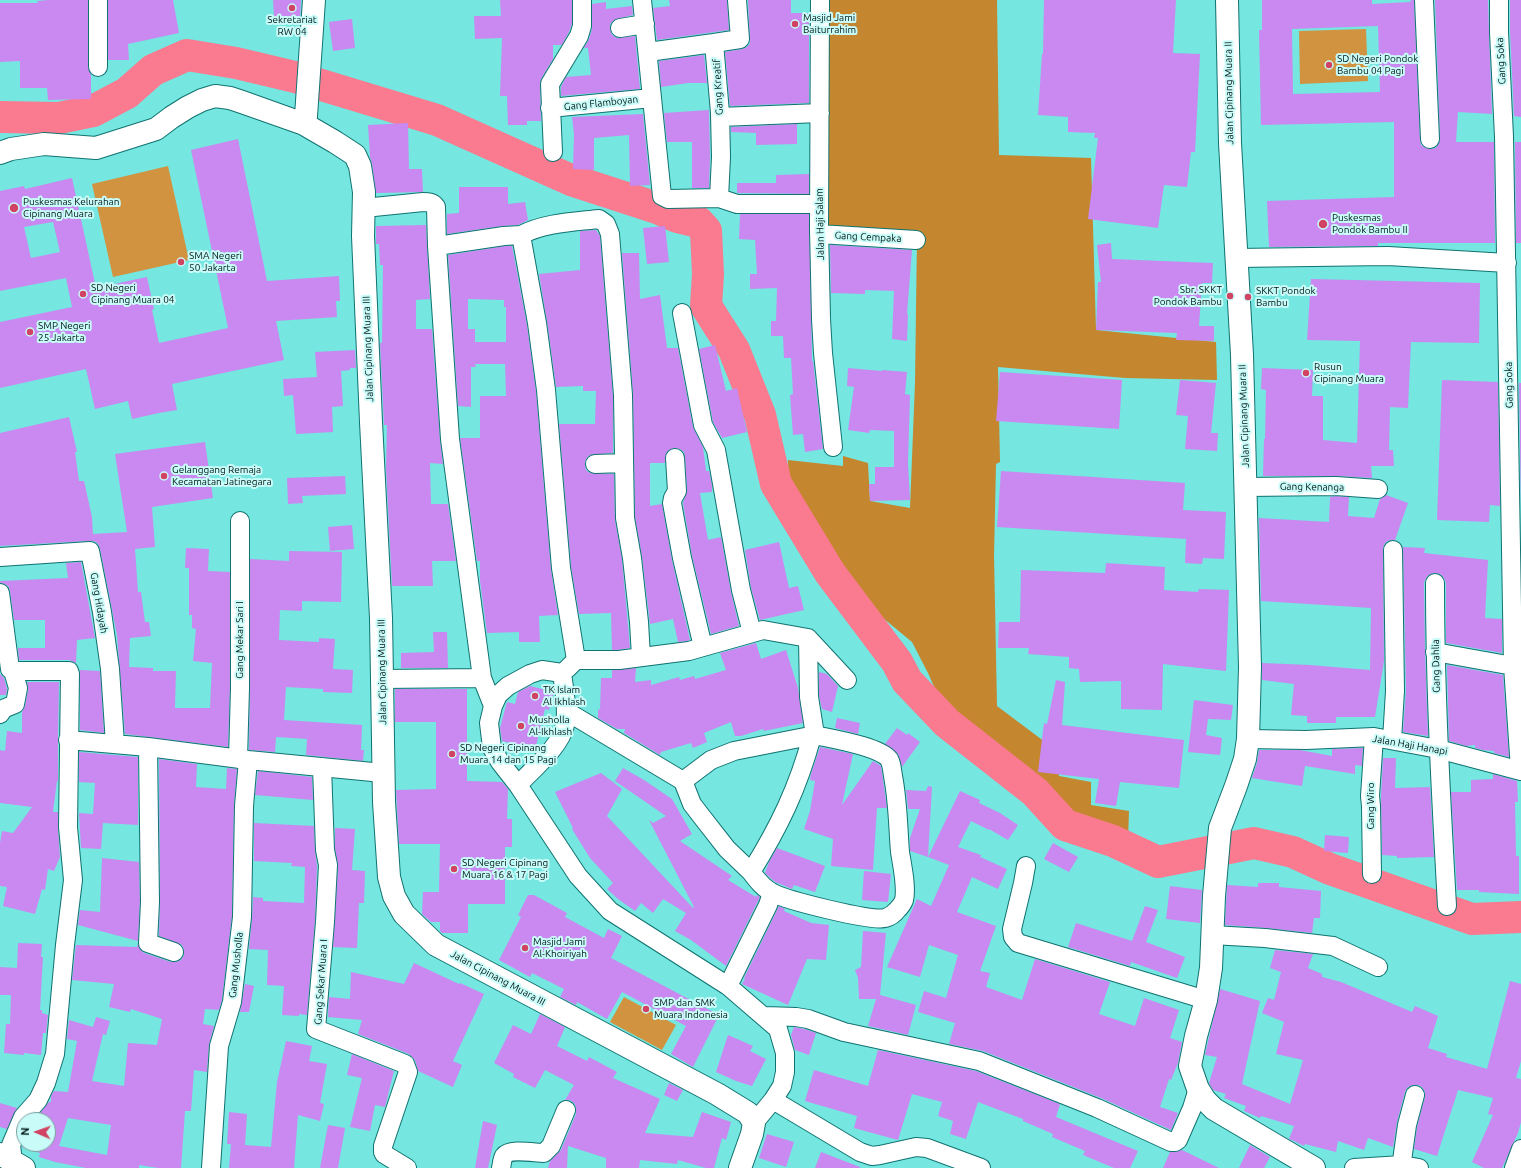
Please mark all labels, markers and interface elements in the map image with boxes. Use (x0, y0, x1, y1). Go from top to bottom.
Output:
marker: Sekretariat RW 04 (287, 3, 297, 13)
place label: Masjid Jami Baiturrahim (803, 12, 856, 36)
place label: Sekretariat RW 04 (267, 14, 317, 38)
marker: Masjid Jami Baiturrahim (790, 19, 800, 29)
street label: Gang Soka (1494, 37, 1508, 85)
street label: Jalan Cipinang Muara II (1222, 41, 1236, 145)
place label: SD Negeri Pondok Bambu 04 Pagi (1337, 53, 1418, 76)
street label: Gang Kreatif (711, 59, 725, 115)
marker: SD Negeri Pondok Bambu 04 Pagi (1324, 60, 1334, 70)
street label: Gang Flamboyan (563, 93, 639, 113)
street label: Jalan Haji Salam (813, 188, 827, 260)
place label: Puskesmas Kelurahan Cipinang Muara (23, 196, 119, 220)
marker: Puskesmas Kelurahan Cipinang Muara (8, 202, 20, 214)
place label: Puskesmas Pondok Bambu II (1332, 212, 1408, 236)
marker: Puskesmas Pondok Bambu II (1317, 218, 1329, 230)
street label: Gang Cempaka (834, 229, 902, 245)
place label: SMA Negeri 50 Jakarta (189, 250, 242, 274)
marker: SMA Negeri 50 Jakarta (176, 257, 186, 267)
place label: SD Negeri Cipinang Muara 04 (91, 282, 174, 306)
place label: Sbr. SKKT Pondok Bambu (1154, 284, 1222, 308)
place label: SKKT Pondok Bambu (1256, 285, 1316, 308)
marker: SD Negeri Cipinang Muara 04 (78, 289, 88, 299)
marker: Sbr. SKKT Pondok Bambu (1225, 291, 1235, 301)
marker: SKKT Pondok Bambu (1243, 292, 1253, 302)
street label: Jalan Cipinang Muara III (360, 296, 376, 402)
place label: SMP Negeri 25 Jakarta (38, 320, 90, 344)
marker: SMP Negeri 25 Jakarta (25, 327, 35, 337)
place label: Rusun Cipinang Muara (1314, 361, 1384, 384)
street label: Gang Soka (1503, 362, 1515, 408)
street label: Jalan Cipinang Muara II (1236, 364, 1252, 468)
marker: Rusun Cipinang Muara (1301, 368, 1311, 378)
place label: Gelanggang Remaja Kecamatan Jatinegara (172, 464, 272, 488)
marker: Gelanggang Remaja Kecamatan Jatinegara (159, 471, 169, 481)
street label: Gang Kenanga (1280, 480, 1344, 494)
street label: Gang Hidayah (88, 572, 110, 634)
street label: Gang Mekar Sari I (234, 601, 246, 679)
street label: Jalan Cipinang Muara III (375, 619, 389, 725)
street label: Gang Dahlia (1430, 639, 1442, 693)
place label: TK Islam Al Ikhlash (543, 684, 586, 708)
marker: TK Islam Al Ikhlash (530, 691, 540, 701)
place label: Musholla Al-Ikhlash (529, 714, 572, 738)
marker: Musholla Al-Ikhlash (516, 721, 526, 731)
street label: Jalan Haji Hanapi (1371, 732, 1449, 758)
place label: SD Negeri Cipinang Muara 14 dan 15 Pagi (460, 742, 556, 766)
marker: SD Negeri Cipinang Muara 14 dan 15 Pagi (447, 749, 457, 759)
street label: Gang Wiro (1365, 782, 1377, 830)
place label: SD Negeri Cipinang Muara 16 & 17 Pagi (462, 857, 548, 880)
marker: SD Negeri Cipinang Muara 16 & 17 Pagi (449, 864, 459, 874)
street label: Gang Musholla (227, 931, 245, 999)
place label: Masjid Jami Al-Khoiriyah (533, 936, 587, 960)
street label: Gang Sekar Muara I (312, 939, 330, 1025)
marker: Masjid Jami Al-Khoiriyah (520, 943, 530, 953)
street label: Jalan Cipinang Muara III (449, 948, 547, 1008)
place label: SMP dan SMK Muara Indonesia (654, 997, 728, 1020)
marker: SMP dan SMK Muara Indonesia (641, 1004, 651, 1014)
north arrow (16, 1112, 56, 1152)
text: N (19, 1127, 31, 1136)

